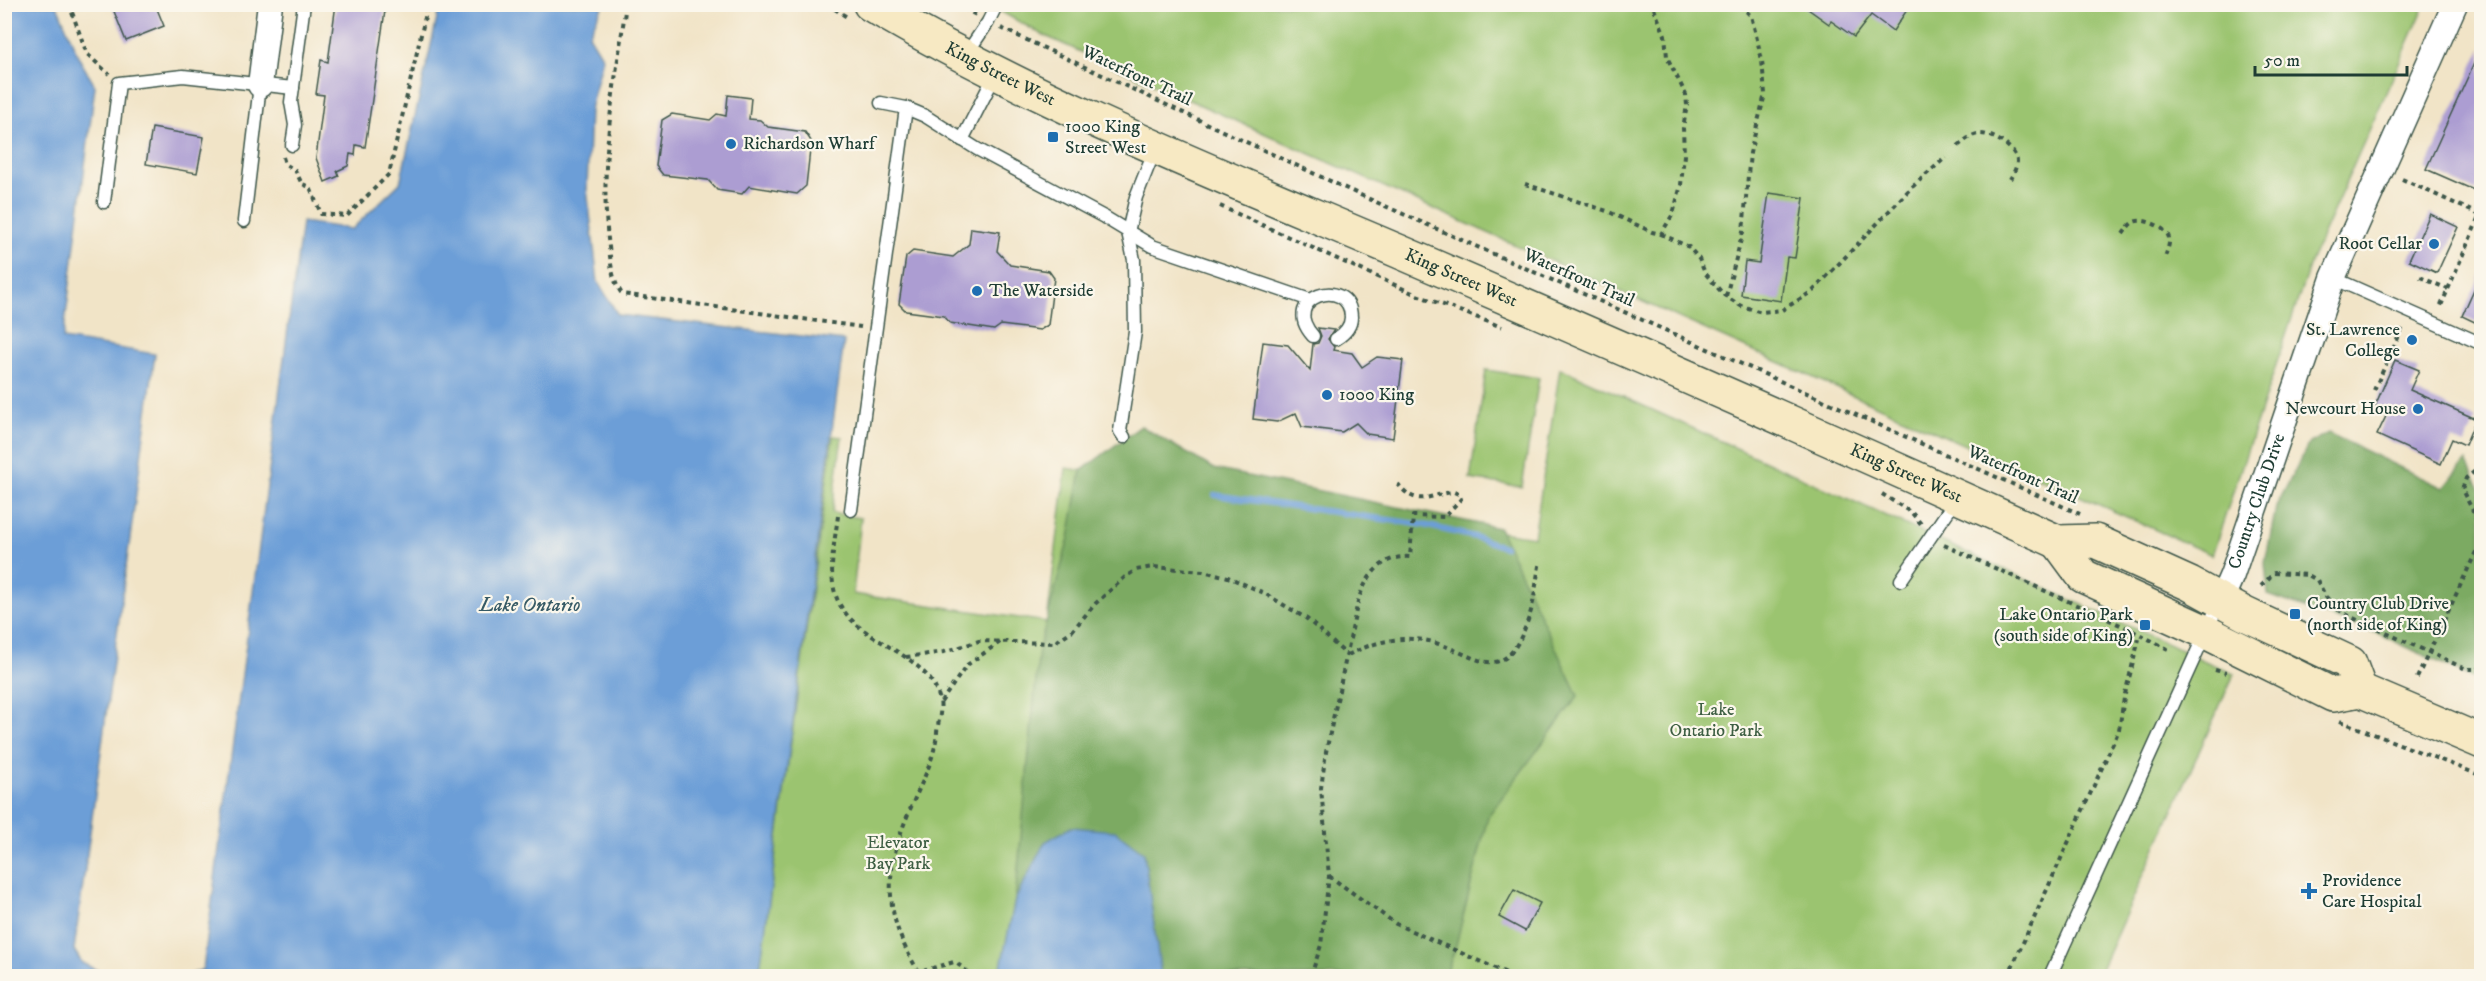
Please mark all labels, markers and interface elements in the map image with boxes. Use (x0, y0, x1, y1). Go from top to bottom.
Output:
street label: King Street West (941, 37, 1059, 111)
scale bar (2255, 39, 2406, 77)
street label: Waterfront Trail (1077, 40, 1196, 111)
text: 50 m (2264, 50, 2300, 72)
place label: 1000 King Street West (1065, 116, 1147, 159)
marker: 1000 King Street West (1046, 130, 1060, 144)
place label: Richardson Wharf (743, 133, 878, 155)
marker: Richardson Wharf (724, 137, 738, 151)
place label: Root Cellar (2338, 233, 2422, 255)
marker: Root Cellar (2427, 237, 2441, 251)
street label: Waterfront Trail (1519, 243, 1638, 313)
street label: King Street West (1401, 244, 1521, 312)
place label: The Waterside (989, 280, 1093, 302)
marker: The Waterside (970, 284, 984, 298)
place label: St. Lawrence College (2306, 319, 2400, 362)
marker: St. Lawrence College (2405, 333, 2419, 347)
place label: 1000 King (1339, 384, 1414, 406)
marker: 1000 King (1320, 388, 1334, 402)
place label: Newcourt House (2285, 398, 2406, 420)
marker: Newcourt House (2411, 402, 2425, 416)
street label: Country Club Drive (2224, 431, 2290, 572)
street label: King Street West (1846, 439, 1966, 508)
street label: Waterfront Trail (1963, 440, 2082, 510)
water label: Lake Ontario (479, 593, 580, 618)
place label: Country Club Drive (north side of King) (2307, 593, 2449, 636)
place label: Lake Ontario Park (south side of King) (1994, 604, 2133, 647)
marker: Country Club Drive (north side of King) (2288, 607, 2302, 621)
marker: Lake Ontario Park (south side of King) (2138, 618, 2152, 632)
park label: Lake Ontario Park (1669, 699, 1763, 742)
park label: Elevator Bay Park (866, 832, 931, 875)
place label: Providence Care Hospital (2322, 870, 2422, 913)
marker: Providence Care Hospital (2300, 882, 2318, 900)

